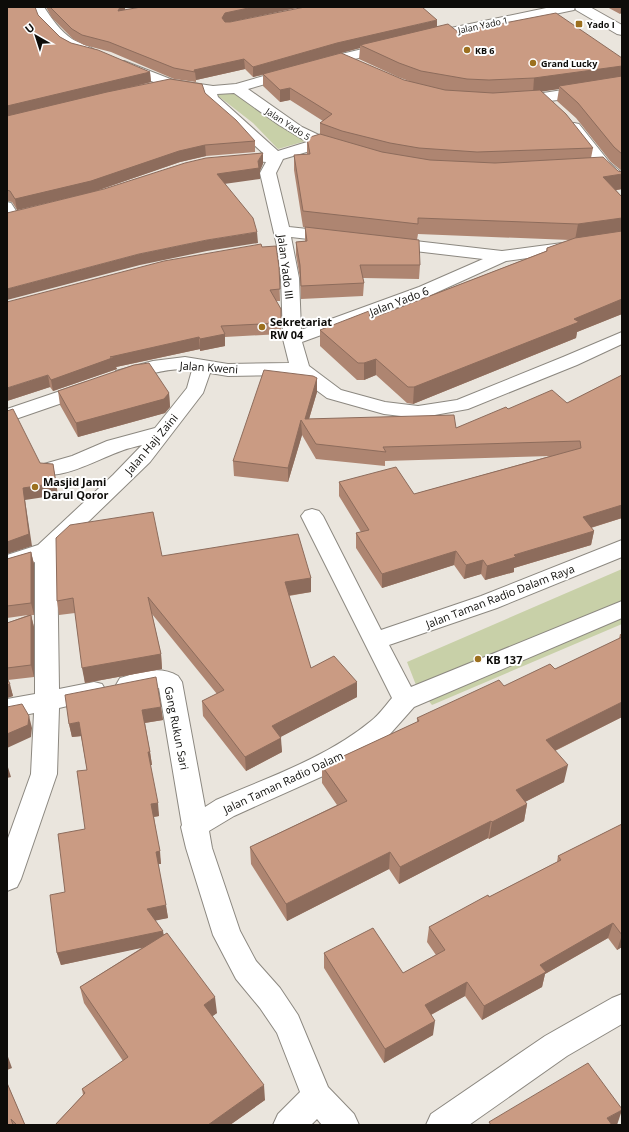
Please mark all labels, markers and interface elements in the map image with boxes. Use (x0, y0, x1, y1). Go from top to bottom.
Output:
street label: Jalan Yado 1 (456, 13, 509, 37)
north arrow (16, 16, 56, 56)
place label: Yado I (587, 18, 615, 31)
text: U (21, 19, 37, 36)
marker: Yado I (574, 19, 584, 29)
place label: KB 6 (475, 44, 495, 57)
marker: KB 6 (462, 45, 472, 55)
place label: Grand Lucky (541, 57, 598, 70)
marker: Grand Lucky (528, 58, 538, 68)
street label: Jalan Yado 5 (262, 104, 313, 143)
street label: Jalan Yado III (274, 233, 297, 300)
street label: Jalan Yado 6 (366, 283, 431, 320)
place label: Sekretariat RW 04 (270, 314, 332, 342)
marker: Sekretariat RW 04 (257, 322, 267, 332)
street label: Jalan Kweni (178, 357, 239, 377)
street label: Jalan Haji Zaini (121, 410, 181, 478)
place label: Masjid Jami Darul Qoror (43, 474, 109, 502)
marker: Masjid Jami Darul Qoror (30, 482, 40, 492)
street label: Jalan Taman Radio Dalam Raya (423, 561, 576, 632)
place label: KB 137 (486, 652, 522, 667)
marker: KB 137 (473, 654, 483, 664)
street label: Gang Rukun Sari (162, 685, 192, 771)
street label: Jalan Taman Radio Dalam (220, 748, 345, 817)

